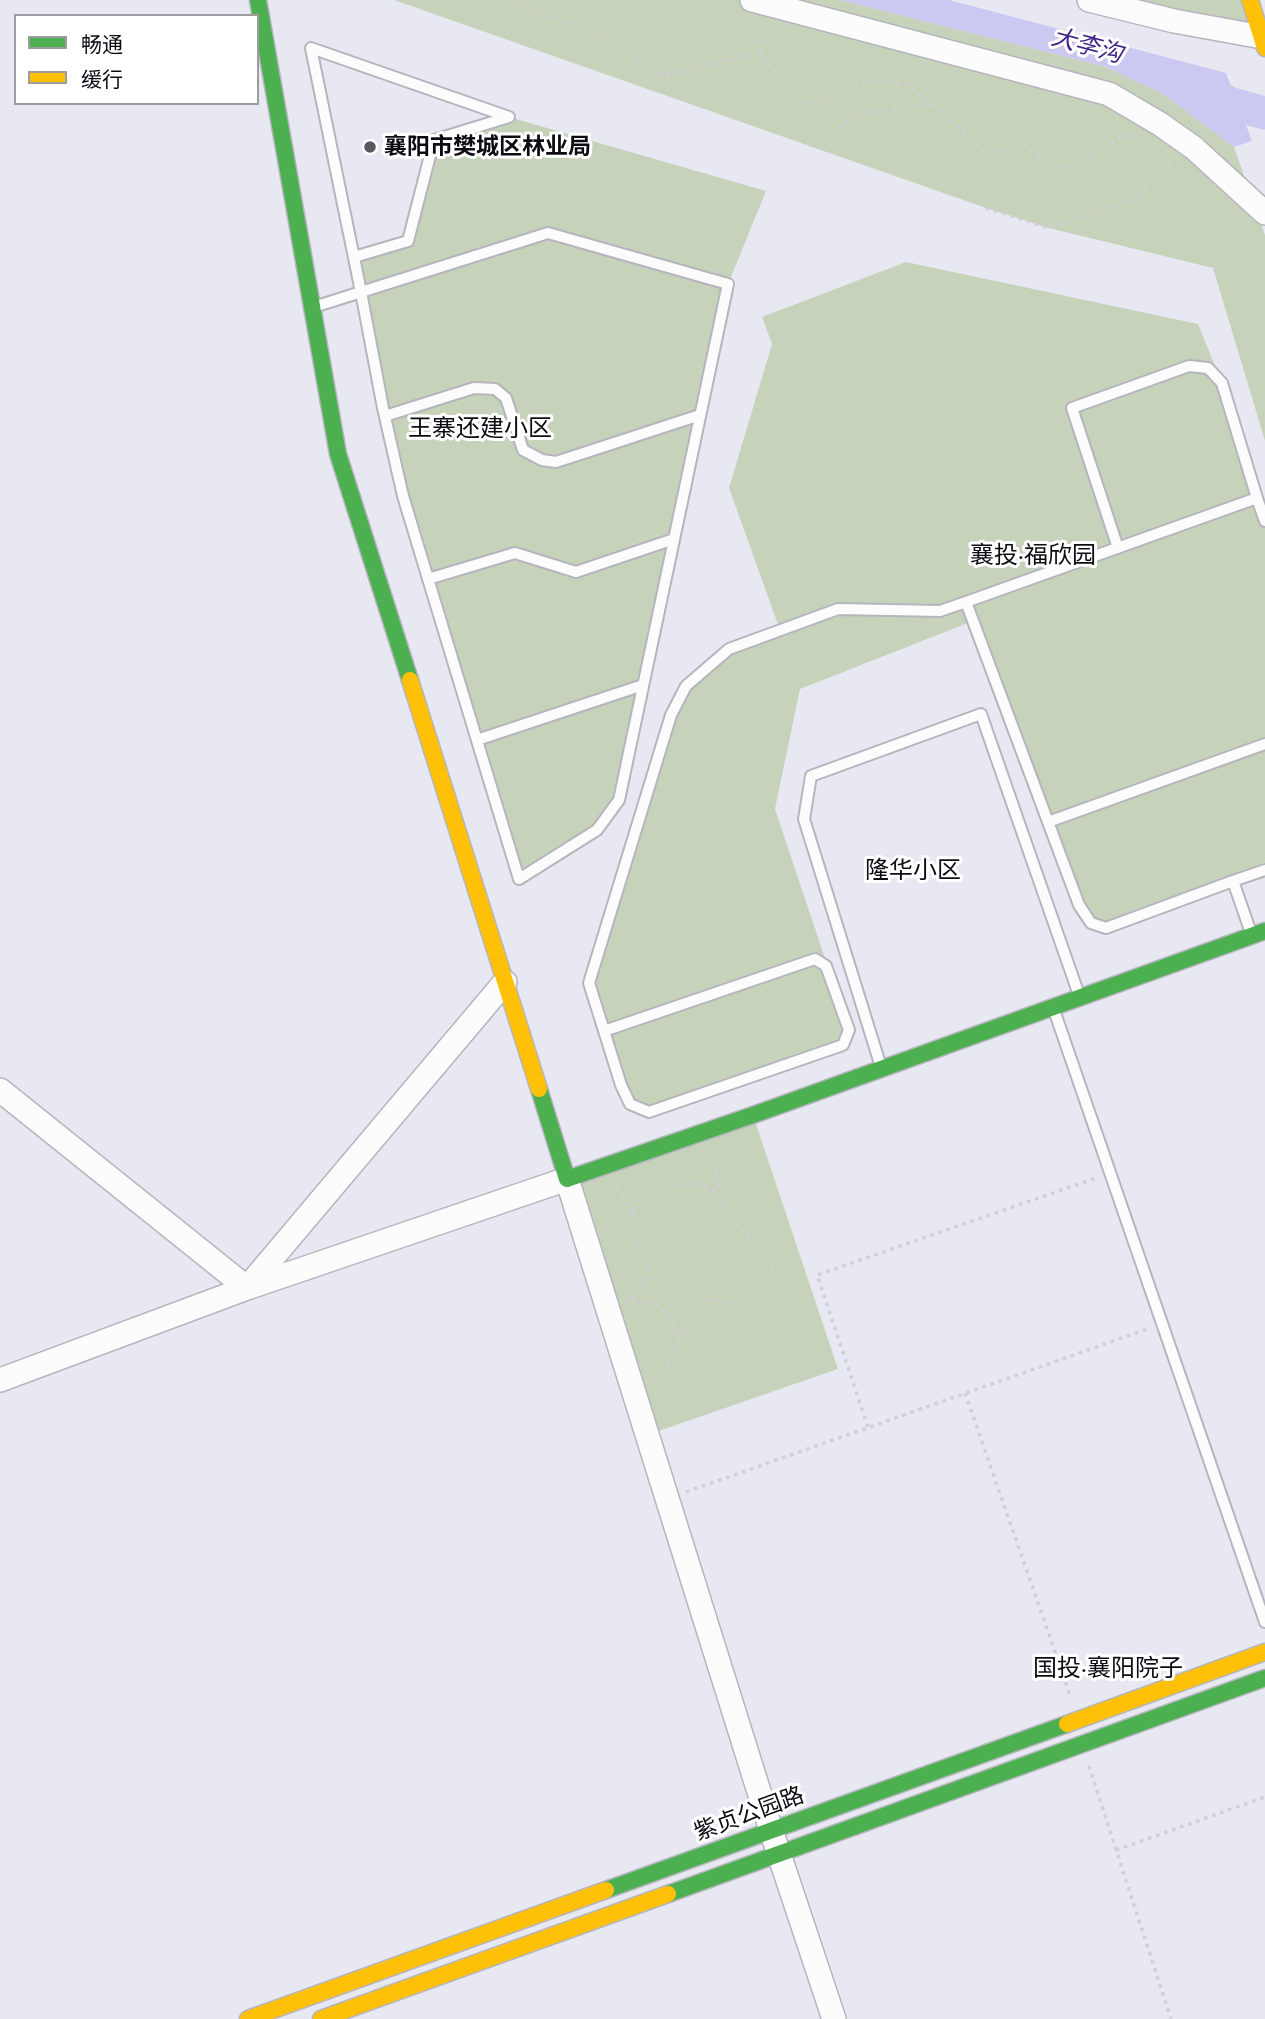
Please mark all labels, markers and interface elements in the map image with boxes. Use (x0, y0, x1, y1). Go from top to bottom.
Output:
legend (14, 14, 259, 105)
water label: 大李沟 (1048, 23, 1126, 69)
text: 畅通 (81, 33, 123, 57)
text: 缓行 (81, 68, 123, 92)
place label: 襄阳市樊城区林业局 (384, 133, 591, 161)
marker: 襄阳市樊城区林业局 (362, 139, 378, 155)
district label: 王寨还建小区 (408, 415, 552, 443)
district label: 襄投·福欣园 (970, 542, 1096, 570)
district label: 隆华小区 (865, 857, 961, 885)
district label: 国投·襄阳院子 (1033, 1655, 1183, 1683)
street label: 紫贞公园路 (690, 1781, 808, 1847)

